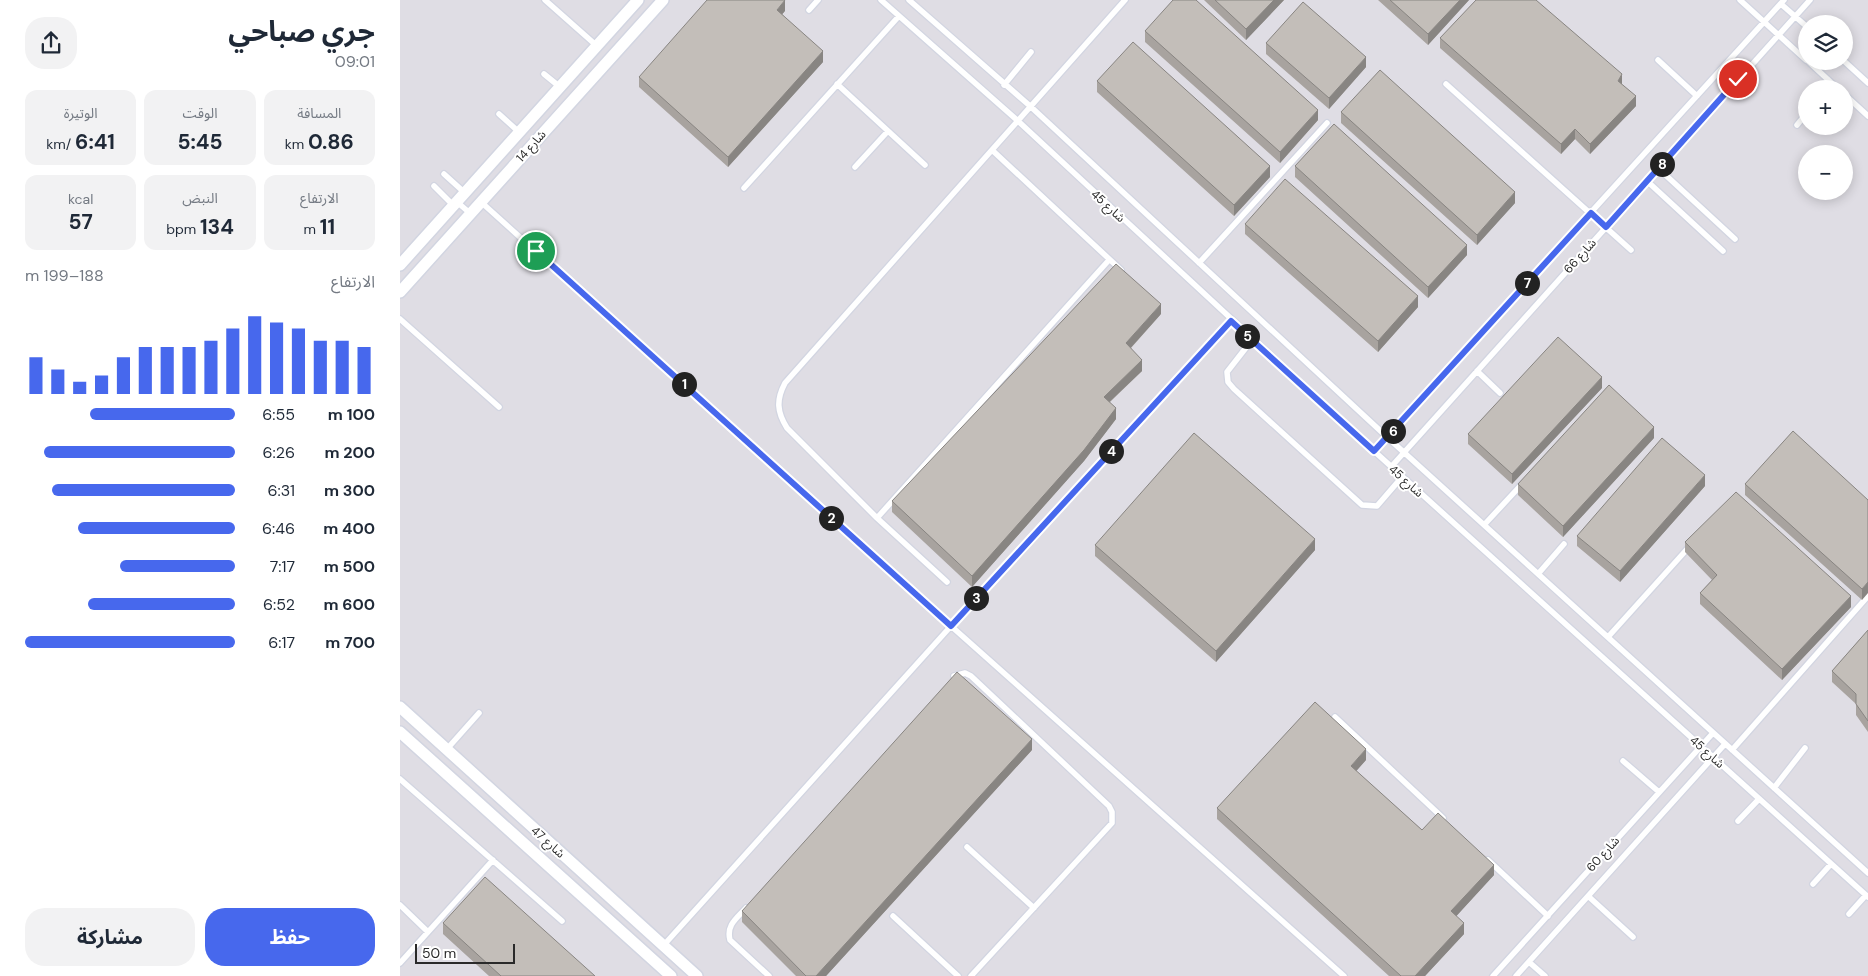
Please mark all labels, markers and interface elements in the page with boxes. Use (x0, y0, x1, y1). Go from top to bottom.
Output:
text: جري صباحي (228, 13, 375, 50)
map controls (1798, 15, 1853, 200)
button: layers (1798, 15, 1853, 70)
button: share (25, 17, 77, 69)
text: 09:01 (335, 51, 375, 72)
pin (1717, 58, 1759, 100)
icon: check (1724, 65, 1752, 93)
button: + (1798, 80, 1853, 135)
text: الوتيرة (64, 104, 98, 122)
text: الوقت (182, 104, 218, 122)
text: المسافة (297, 104, 341, 122)
street label: شارع 14 (512, 127, 550, 166)
text: 6:41 (75, 128, 115, 156)
text: 5:45 (177, 128, 223, 156)
text: 0.86 (308, 128, 354, 156)
text: /km (46, 135, 75, 153)
text: km (285, 135, 308, 153)
button: − (1798, 145, 1853, 200)
pin: 8 (1650, 152, 1674, 176)
text: 8 (1658, 155, 1667, 173)
street label: شارع 45 (1087, 186, 1129, 227)
text: النبض (182, 189, 218, 207)
text: الارتفاع (300, 189, 339, 207)
text: kcal (68, 190, 93, 208)
text: 57 (69, 208, 93, 236)
text: 134 (200, 213, 234, 241)
text: 11 (320, 213, 335, 241)
text: bpm (166, 220, 200, 238)
text: m (304, 220, 320, 238)
pin (515, 230, 557, 272)
street label: شارع 66 (1560, 235, 1601, 278)
icon: arrive (522, 237, 550, 265)
text: 188–199 m (25, 265, 104, 286)
pin: 7 (1514, 270, 1540, 296)
text: الارتفاع (331, 271, 375, 292)
text: 7 (1524, 274, 1531, 292)
pin: 5 (1234, 324, 1260, 348)
text: 5 (1243, 327, 1252, 345)
pin: 1 (672, 372, 696, 396)
text: 1 (682, 375, 687, 393)
text: 6:55 (262, 404, 295, 425)
text: 100 m (328, 404, 375, 425)
pin: 6 (1380, 418, 1406, 444)
text: 6 (1389, 422, 1398, 440)
pin: 4 (1098, 438, 1124, 464)
text: 6:26 (262, 442, 295, 463)
text: 200 m (324, 442, 375, 463)
text: 4 (1107, 442, 1116, 460)
street label: شارع 45 (1385, 461, 1427, 501)
text: 6:31 (268, 480, 295, 501)
text: 300 m (324, 480, 375, 501)
pin: 2 (818, 506, 844, 530)
text: 2 (827, 509, 836, 527)
text: 6:46 (262, 518, 295, 539)
text: 400 m (323, 518, 375, 539)
text: 7:17 (270, 556, 295, 577)
text: 500 m (324, 556, 375, 577)
pin: 3 (964, 586, 988, 610)
text: 3 (972, 589, 981, 607)
text: 6:52 (263, 594, 295, 615)
text: 600 m (323, 594, 375, 615)
text: 6:17 (268, 632, 295, 653)
text: 700 m (325, 632, 375, 653)
street label: شارع 45 (1686, 732, 1728, 772)
street label: شارع 47 (527, 823, 568, 862)
street label: شارع 60 (1583, 833, 1624, 876)
button: مشاركة (25, 908, 195, 966)
button: حفظ (205, 908, 375, 966)
scale bar (415, 941, 515, 964)
text: 50 m (422, 944, 456, 962)

